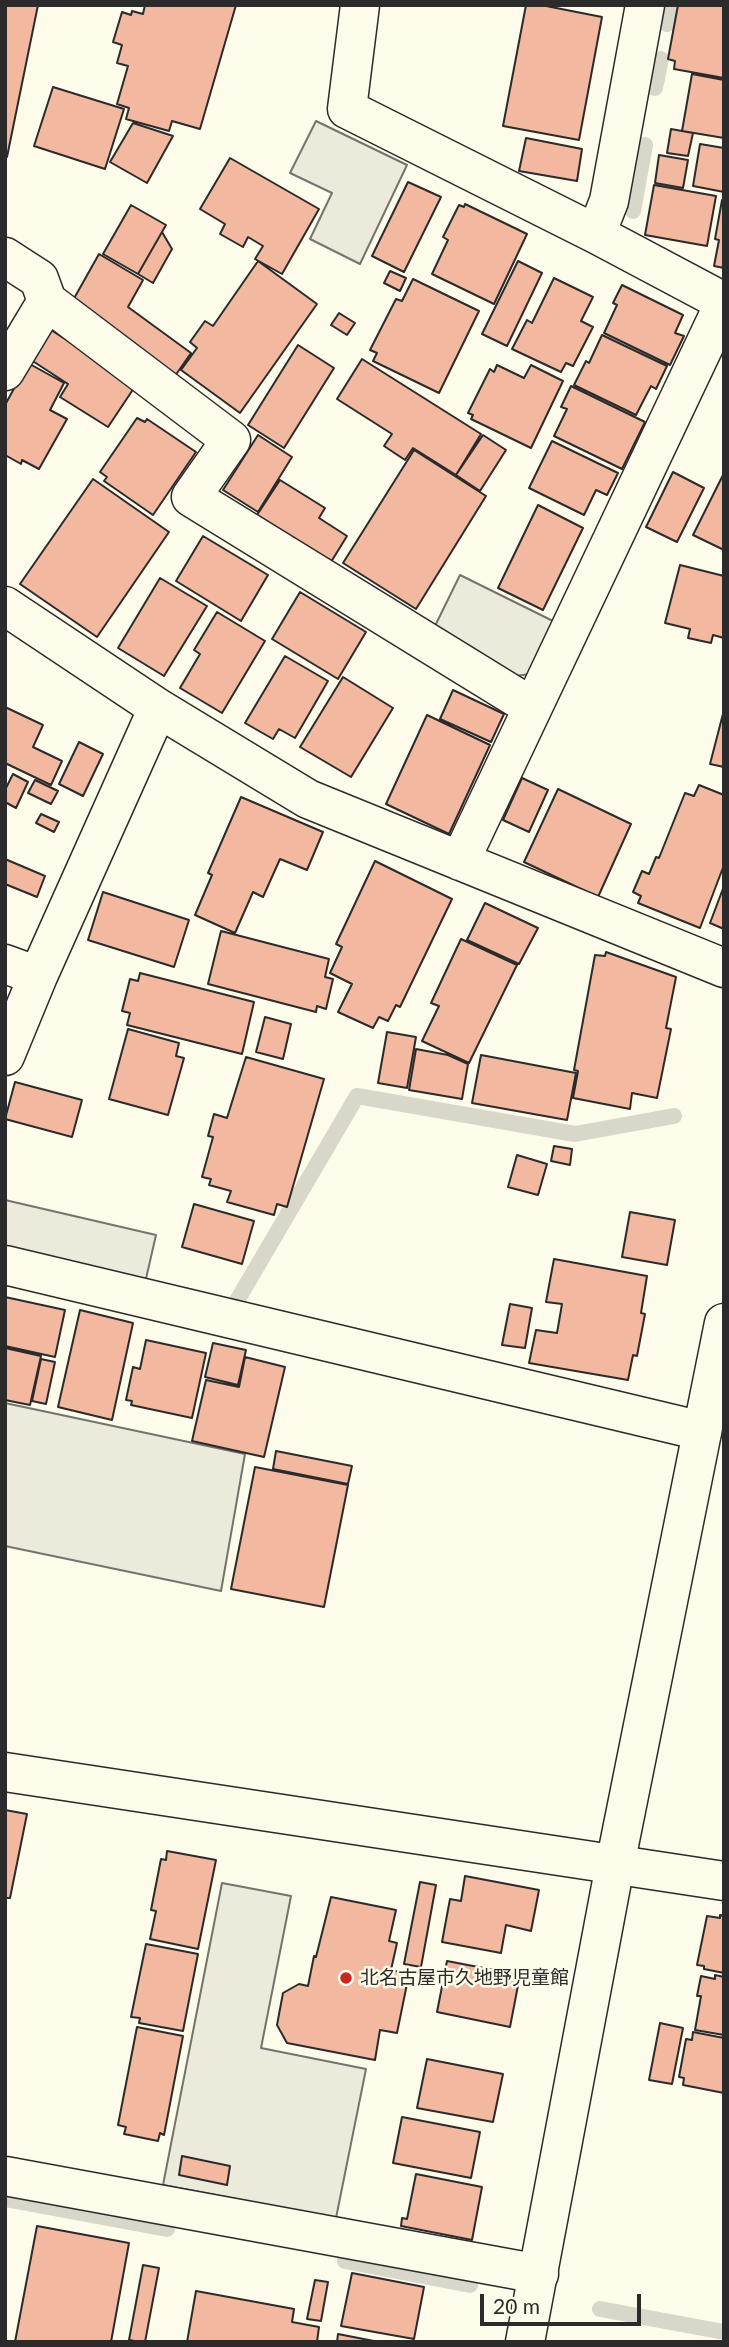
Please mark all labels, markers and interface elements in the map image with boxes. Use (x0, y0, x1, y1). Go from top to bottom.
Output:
place label: 北名古屋市久地野児童館 (360, 1967, 569, 1989)
marker: 北名古屋市久地野児童館 (338, 1970, 354, 1986)
scale bar (484, 2280, 645, 2324)
text: 20 m (493, 2293, 540, 2318)

